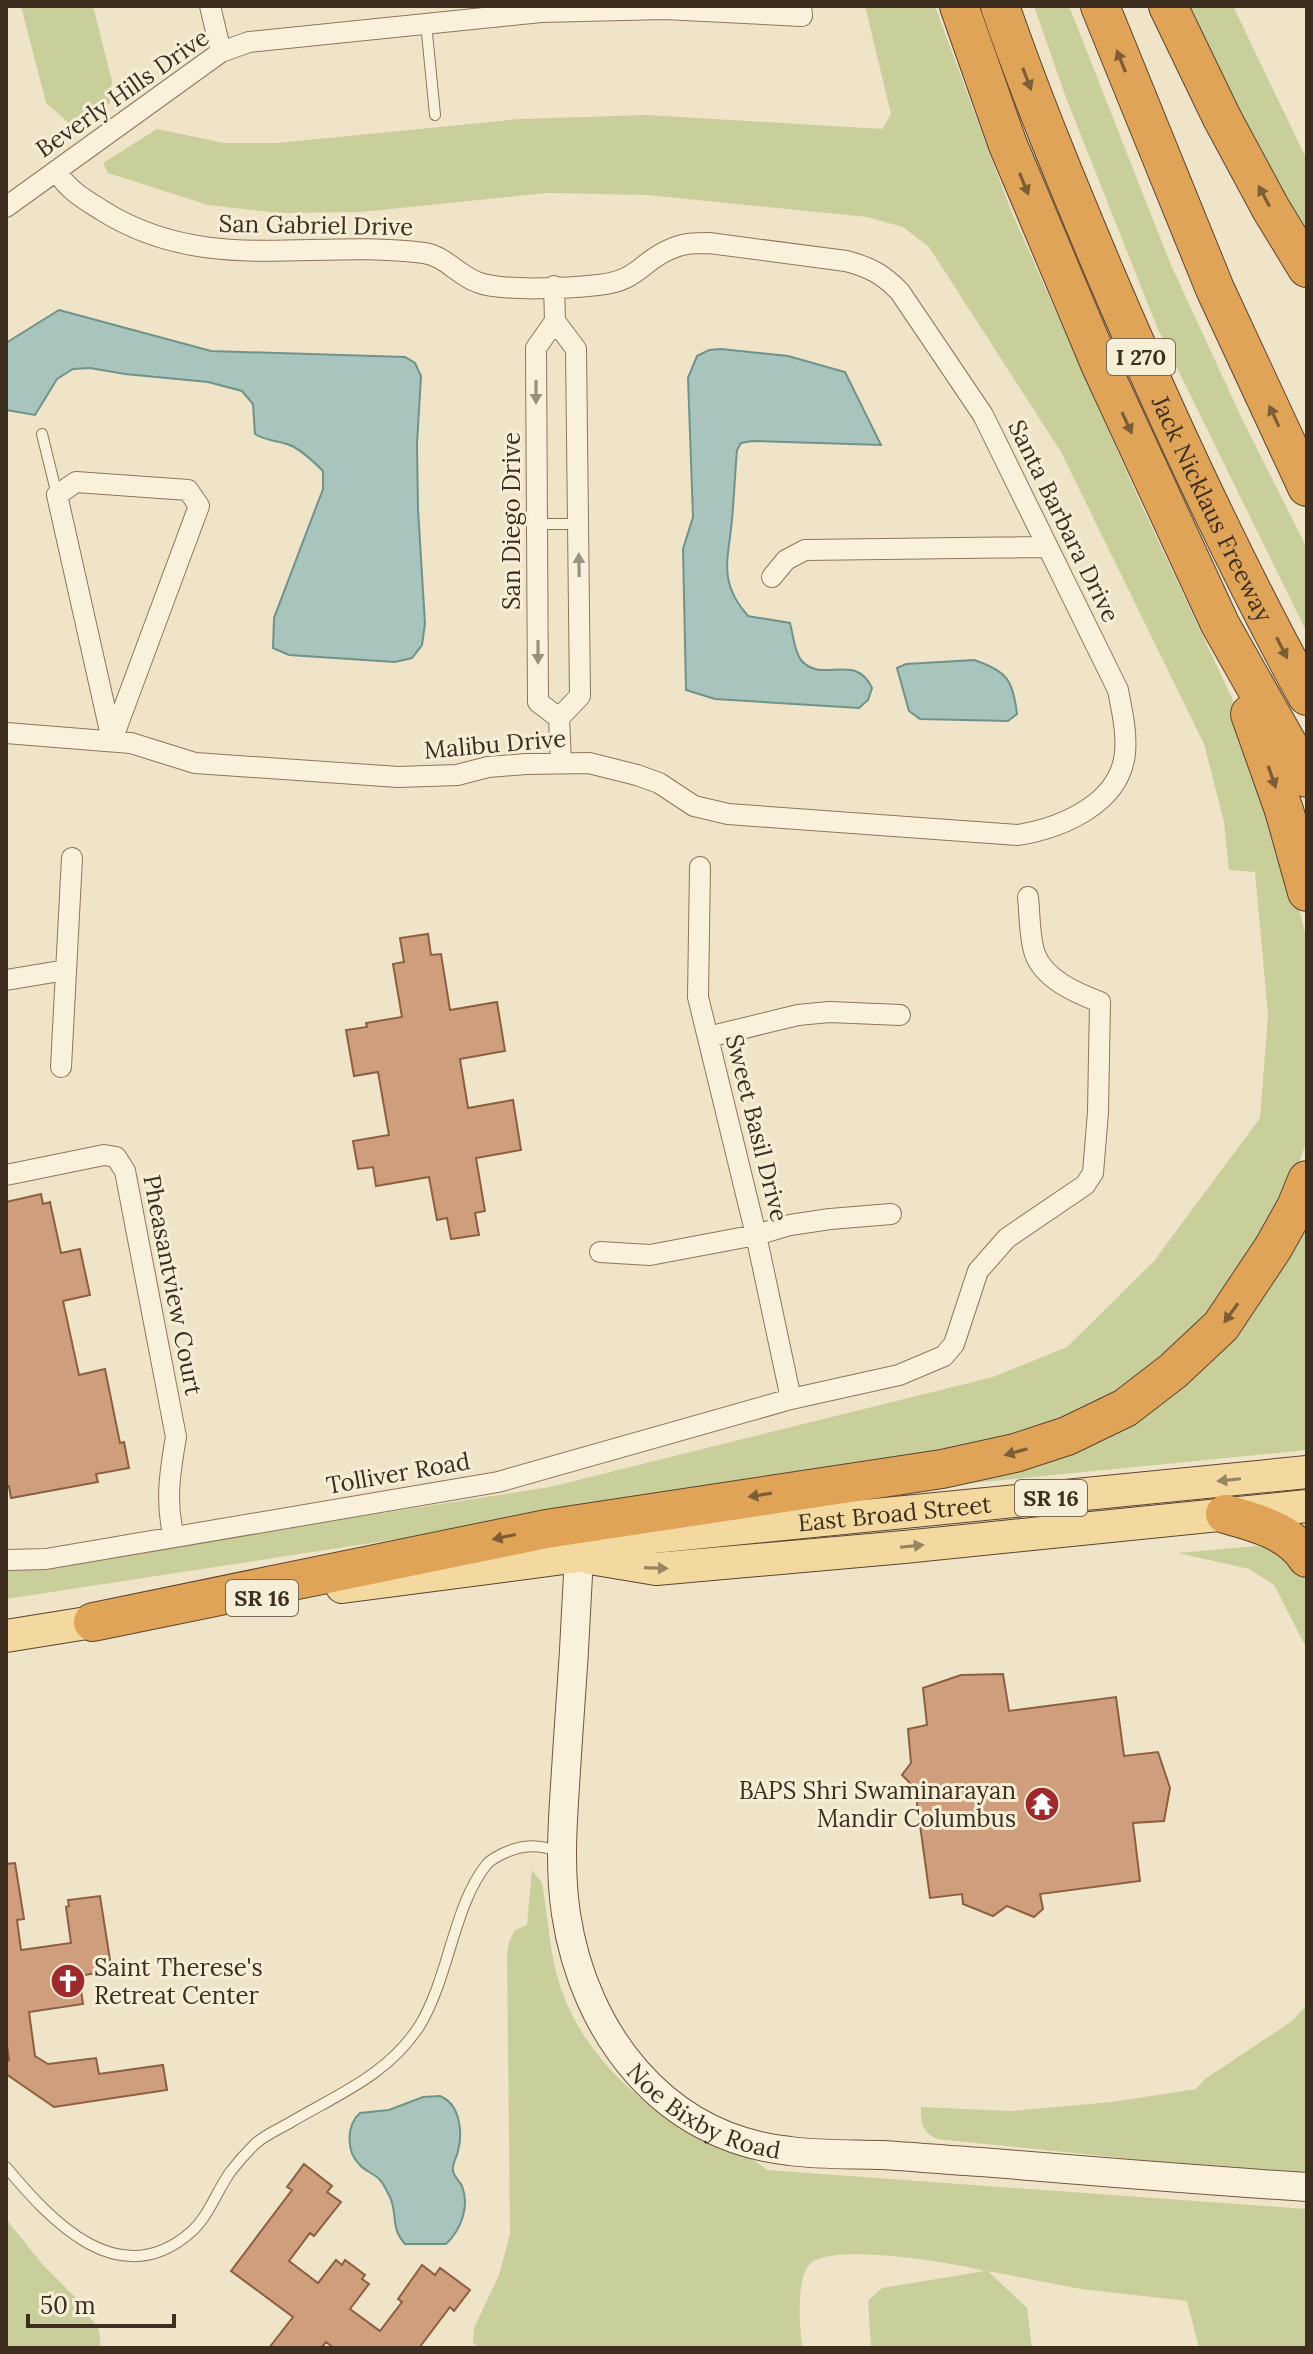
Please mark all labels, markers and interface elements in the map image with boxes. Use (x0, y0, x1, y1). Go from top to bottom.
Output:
street label: Beverly Hills Drive (29, 22, 215, 164)
one-way arrow (1114, 49, 1127, 73)
one-way arrow (1021, 67, 1034, 91)
one-way arrow (1017, 172, 1030, 196)
one-way arrow (1257, 185, 1271, 208)
street label: San Gabriel Drive (218, 208, 414, 242)
road number: I 270 (1107, 339, 1175, 375)
one-way arrow (530, 380, 542, 405)
street label: Jack Nicklaus Freeway (1145, 390, 1280, 627)
one-way arrow (1267, 405, 1281, 428)
one-way arrow (1120, 411, 1133, 435)
street label: Santa Barbara Drive (1002, 415, 1126, 627)
street label: San Diego Drive (496, 432, 527, 610)
one-way arrow (573, 552, 585, 577)
one-way arrow (1275, 637, 1288, 660)
one-way arrow (532, 640, 544, 665)
street label: Malibu Drive (423, 722, 567, 766)
one-way arrow (1267, 766, 1279, 790)
street label: Sweet Basil Drive (719, 1031, 795, 1225)
street label: Pheasantview Court (136, 1172, 210, 1399)
one-way arrow (1224, 1303, 1239, 1324)
street label: Tolliver Road (324, 1445, 472, 1501)
one-way arrow (1004, 1446, 1028, 1459)
one-way arrow (1216, 1474, 1241, 1487)
road number: SR 16 (1015, 1480, 1087, 1516)
street label: East Broad Street (796, 1488, 993, 1538)
one-way arrow (747, 1489, 772, 1502)
one-way arrow (491, 1531, 516, 1544)
one-way arrow (900, 1540, 925, 1553)
one-way arrow (644, 1561, 669, 1574)
road number: SR 16 (226, 1580, 298, 1616)
place label: BAPS Shri Swaminarayan Mandir Columbus (739, 1775, 1016, 1834)
temple icon: BAPS Shri Swaminarayan Mandir Columbus (1023, 1785, 1061, 1823)
place label: Saint Therese's Retreat Center (94, 1952, 263, 2011)
church icon: Saint Therese's Retreat Center (49, 1962, 87, 2000)
street label: Noe Bixby Road (620, 2056, 783, 2165)
scale bar (28, 2278, 174, 2328)
text: 50 m (40, 2290, 96, 2321)

